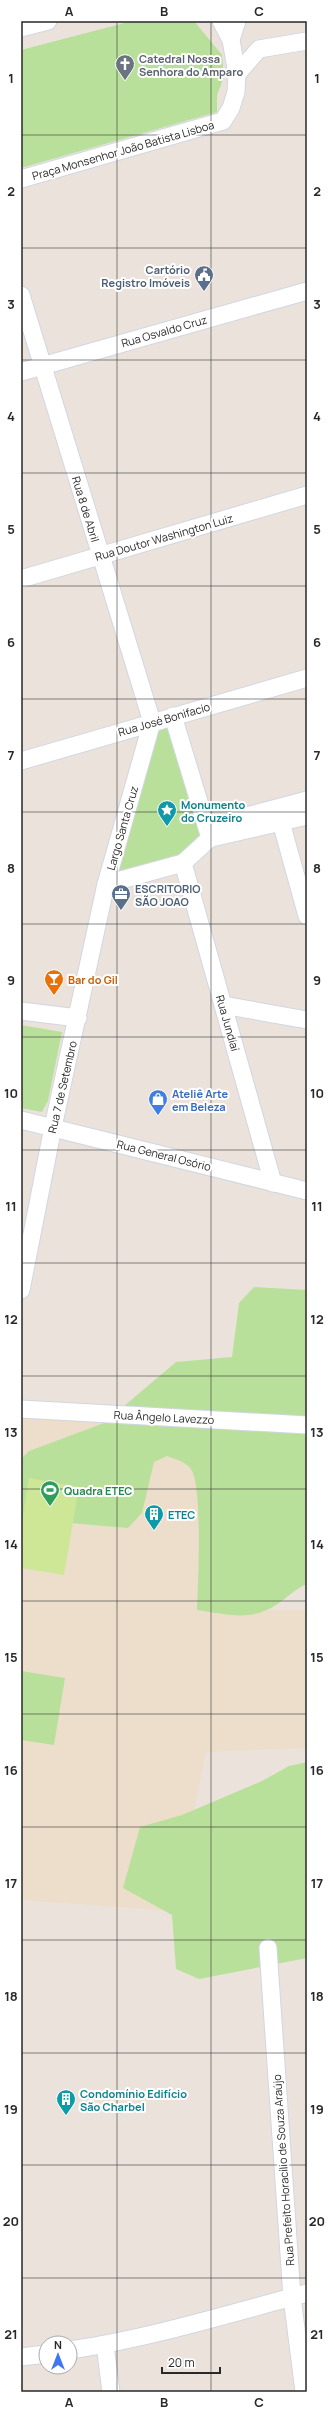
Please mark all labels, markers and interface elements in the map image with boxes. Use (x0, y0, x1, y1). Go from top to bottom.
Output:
text: A (65, 2, 74, 20)
text: B (160, 2, 168, 20)
text: C (254, 2, 264, 20)
place label: Catedral Nossa Senhora do Amparo (139, 51, 243, 79)
church icon: Catedral Nossa Senhora do Amparo (114, 53, 136, 81)
text: 1 (8, 69, 14, 87)
text: 1 (314, 69, 320, 87)
street label: Praça Monsenhor João Batista Lisboa (30, 117, 216, 183)
text: 2 (7, 182, 15, 200)
text: 2 (313, 182, 321, 200)
place label: Cartório Registro Imóveis (101, 262, 190, 290)
public building icon: Cartório Registro Imóveis (193, 264, 215, 292)
text: 3 (7, 295, 15, 313)
text: 3 (313, 295, 321, 313)
street label: Rua Osvaldo Cruz (119, 312, 209, 350)
text: 4 (7, 407, 15, 425)
text: 4 (313, 407, 321, 425)
street label: Rua 8 de Abril (69, 474, 103, 544)
street label: Rua Doutor Washington Luiz (93, 510, 235, 564)
text: 5 (7, 520, 15, 538)
text: 5 (313, 520, 321, 538)
text: 6 (7, 633, 15, 651)
text: 6 (313, 633, 321, 651)
street label: Rua José Bonifacio (116, 699, 212, 739)
text: 7 (8, 746, 15, 764)
text: 7 (314, 746, 321, 764)
street label: Largo Santa Cruz (103, 784, 141, 872)
place label: Monumento do Cruzeiro (181, 797, 246, 825)
place icon: Monumento do Cruzeiro (156, 799, 178, 827)
text: 8 (7, 859, 15, 877)
text: 8 (313, 859, 321, 877)
place label: ESCRITORIO SÃO JOAO (135, 881, 201, 909)
office icon: ESCRITORIO SÃO JOAO (110, 883, 132, 911)
bar icon: Bar do Gil (43, 968, 65, 996)
text: 9 (7, 971, 15, 989)
text: 9 (313, 971, 321, 989)
place label: Bar do Gil (68, 972, 118, 987)
street label: Rua Jundiaí (213, 993, 243, 1053)
street label: Rua 7 de Setembro (44, 1039, 80, 1135)
text: 10 (4, 1084, 18, 1102)
text: 10 (310, 1084, 324, 1102)
place label: Ateliê Arte em Beleza (172, 1086, 228, 1114)
shop icon: Ateliê Arte em Beleza (147, 1088, 169, 1116)
street label: Rua General Osório (115, 1136, 213, 1174)
text: 11 (5, 1197, 17, 1215)
text: 11 (311, 1197, 323, 1215)
text: 12 (4, 1310, 18, 1328)
text: 12 (310, 1310, 324, 1328)
street label: Rua Ângelo Lavezzo (113, 1407, 215, 1427)
text: 13 (4, 1423, 18, 1441)
text: 13 (310, 1423, 324, 1441)
sports icon: Quadra ETEC (39, 1479, 61, 1507)
place label: Quadra ETEC (64, 1483, 132, 1498)
building icon: ETEC (143, 1503, 165, 1531)
place label: ETEC (168, 1507, 195, 1522)
text: 14 (4, 1535, 18, 1553)
text: 14 (310, 1535, 324, 1553)
text: 15 (4, 1648, 18, 1666)
text: 15 (310, 1648, 324, 1666)
text: 16 (4, 1761, 18, 1779)
text: 16 (310, 1761, 324, 1779)
text: 17 (5, 1874, 17, 1892)
text: 17 (311, 1874, 323, 1892)
text: 18 (4, 1987, 18, 2005)
text: 18 (310, 1987, 324, 2005)
street label: Rua Prefeito Horacílio de Souza Araújo (269, 2073, 297, 2266)
place label: Condomínio Edifício São Charbel (80, 2086, 187, 2114)
building icon: Condomínio Edifício São Charbel (55, 2088, 77, 2116)
text: 19 (4, 2100, 18, 2118)
text: 19 (310, 2100, 324, 2118)
text: 20 (3, 2212, 19, 2230)
text: 20 (309, 2212, 325, 2230)
text: 21 (4, 2325, 18, 2343)
text: 21 (310, 2325, 324, 2343)
north arrow (38, 2335, 78, 2375)
text: N (54, 2337, 62, 2352)
scale bar (162, 2349, 220, 2375)
text: 20 m (168, 2354, 195, 2371)
text: A (65, 2393, 74, 2411)
text: B (160, 2393, 168, 2411)
text: C (254, 2393, 264, 2411)

